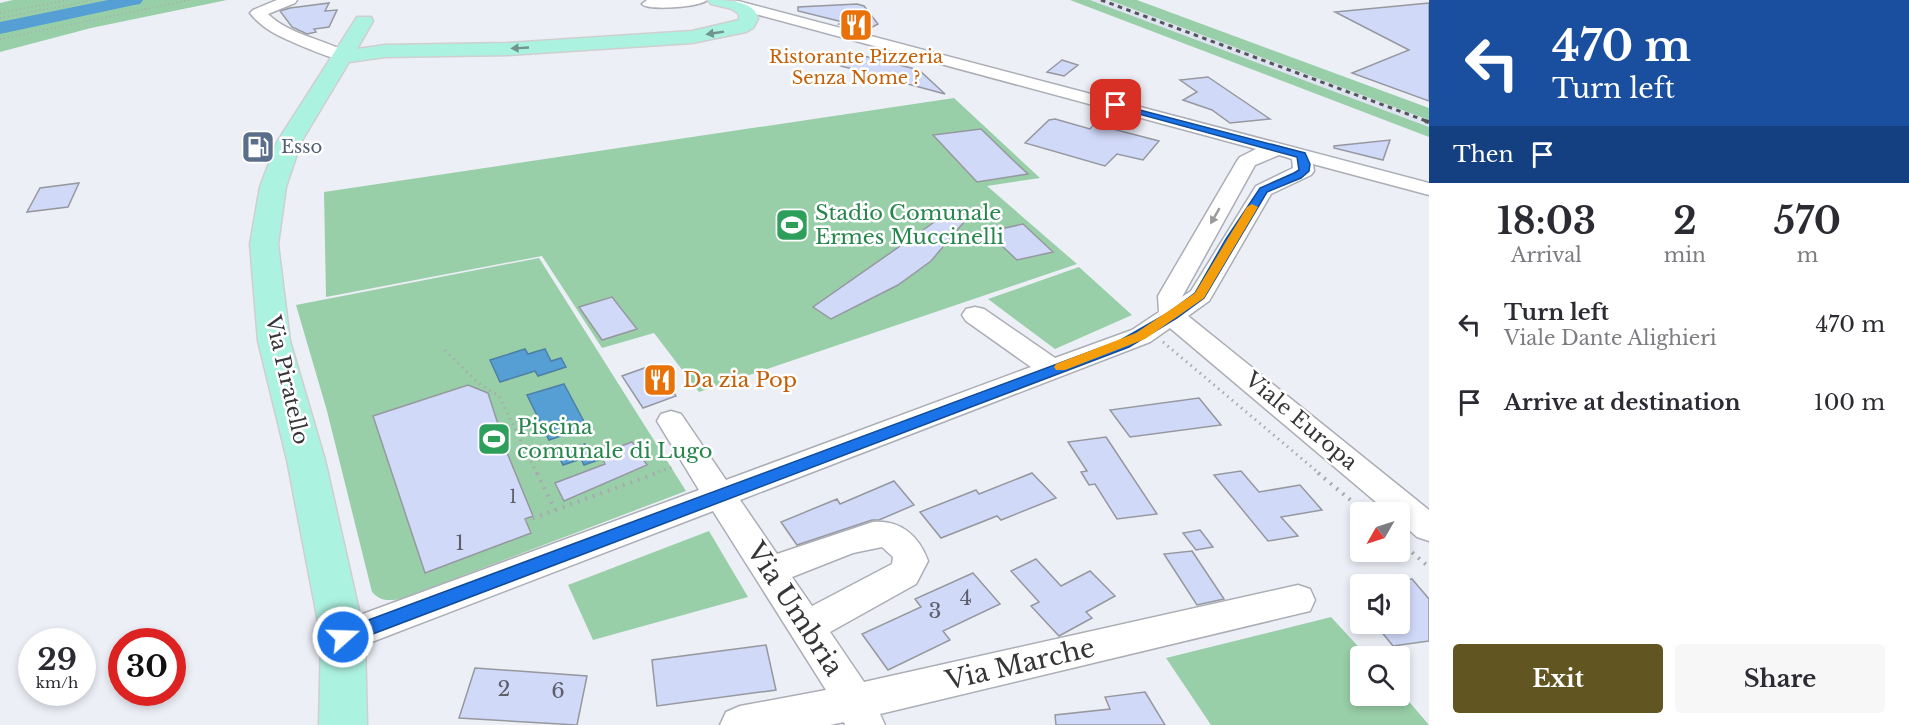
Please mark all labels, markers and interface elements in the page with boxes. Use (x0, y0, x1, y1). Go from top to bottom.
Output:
restaurant icon: Ristorante Pizzeria Senza Nome ? (838, 7, 874, 43)
text: 470 m (1552, 20, 1691, 72)
icon: left (1453, 24, 1531, 102)
one-way arrow (705, 29, 724, 38)
one-way arrow (511, 43, 530, 53)
place label: Ristorante Pizzeria Senza Nome ? (769, 46, 943, 89)
text: Turn left (1552, 72, 1675, 105)
pin (1090, 79, 1141, 130)
icon: arrive (1099, 88, 1132, 121)
fuel station icon: Esso (240, 129, 276, 165)
place label: Esso (281, 136, 322, 158)
icon: arrive (1526, 138, 1559, 171)
text: Then (1453, 141, 1514, 168)
text: 18:03 (1497, 199, 1596, 244)
text: 2 (1673, 199, 1697, 244)
text: 570 (1774, 199, 1841, 244)
place label: Stadio Comunale Ermes Muccinelli (815, 200, 1004, 250)
sports icon: Stadio Comunale Ermes Muccinelli (774, 207, 810, 243)
one-way arrow (1210, 208, 1220, 225)
text: Arrival (1511, 243, 1582, 267)
text: min (1664, 243, 1706, 267)
text: m (1797, 243, 1818, 267)
text: Turn left (1504, 299, 1609, 326)
icon: left (1453, 308, 1486, 341)
text: 470 m (1815, 311, 1885, 338)
street label: Via Piratello (259, 312, 314, 447)
text: Viale Dante Alighieri (1504, 326, 1717, 350)
restaurant icon: Da zia Pop (642, 362, 678, 398)
street label: Viale Europa (1239, 366, 1363, 476)
place label: Da zia Pop (683, 367, 797, 393)
icon: arrive (1453, 386, 1486, 419)
text: Arrive at destination (1504, 389, 1741, 416)
text: 100 m (1814, 389, 1885, 416)
place label: Piscina comunale di Lugo (517, 414, 713, 464)
sports icon: Piscina comunale di Lugo (476, 421, 512, 457)
house number: 1 (509, 486, 517, 508)
north arrow (1350, 502, 1410, 562)
map controls (1350, 502, 1410, 706)
house number: 1 (455, 530, 465, 556)
street label: Via Umbria (739, 535, 850, 682)
button: sound (1350, 574, 1410, 634)
house number: 4 (960, 585, 972, 611)
house number: 3 (929, 598, 941, 624)
position arrow (311, 605, 375, 669)
speed limit sign: 30 (108, 628, 186, 706)
street label: Via Marche (941, 631, 1098, 697)
text: 29 (37, 641, 77, 678)
button: Exit (1453, 644, 1663, 713)
button: Share (1675, 644, 1885, 713)
button: search (1350, 646, 1410, 706)
text: km/h (36, 673, 78, 692)
house number: 2 (498, 676, 510, 702)
house number: 6 (551, 678, 565, 704)

